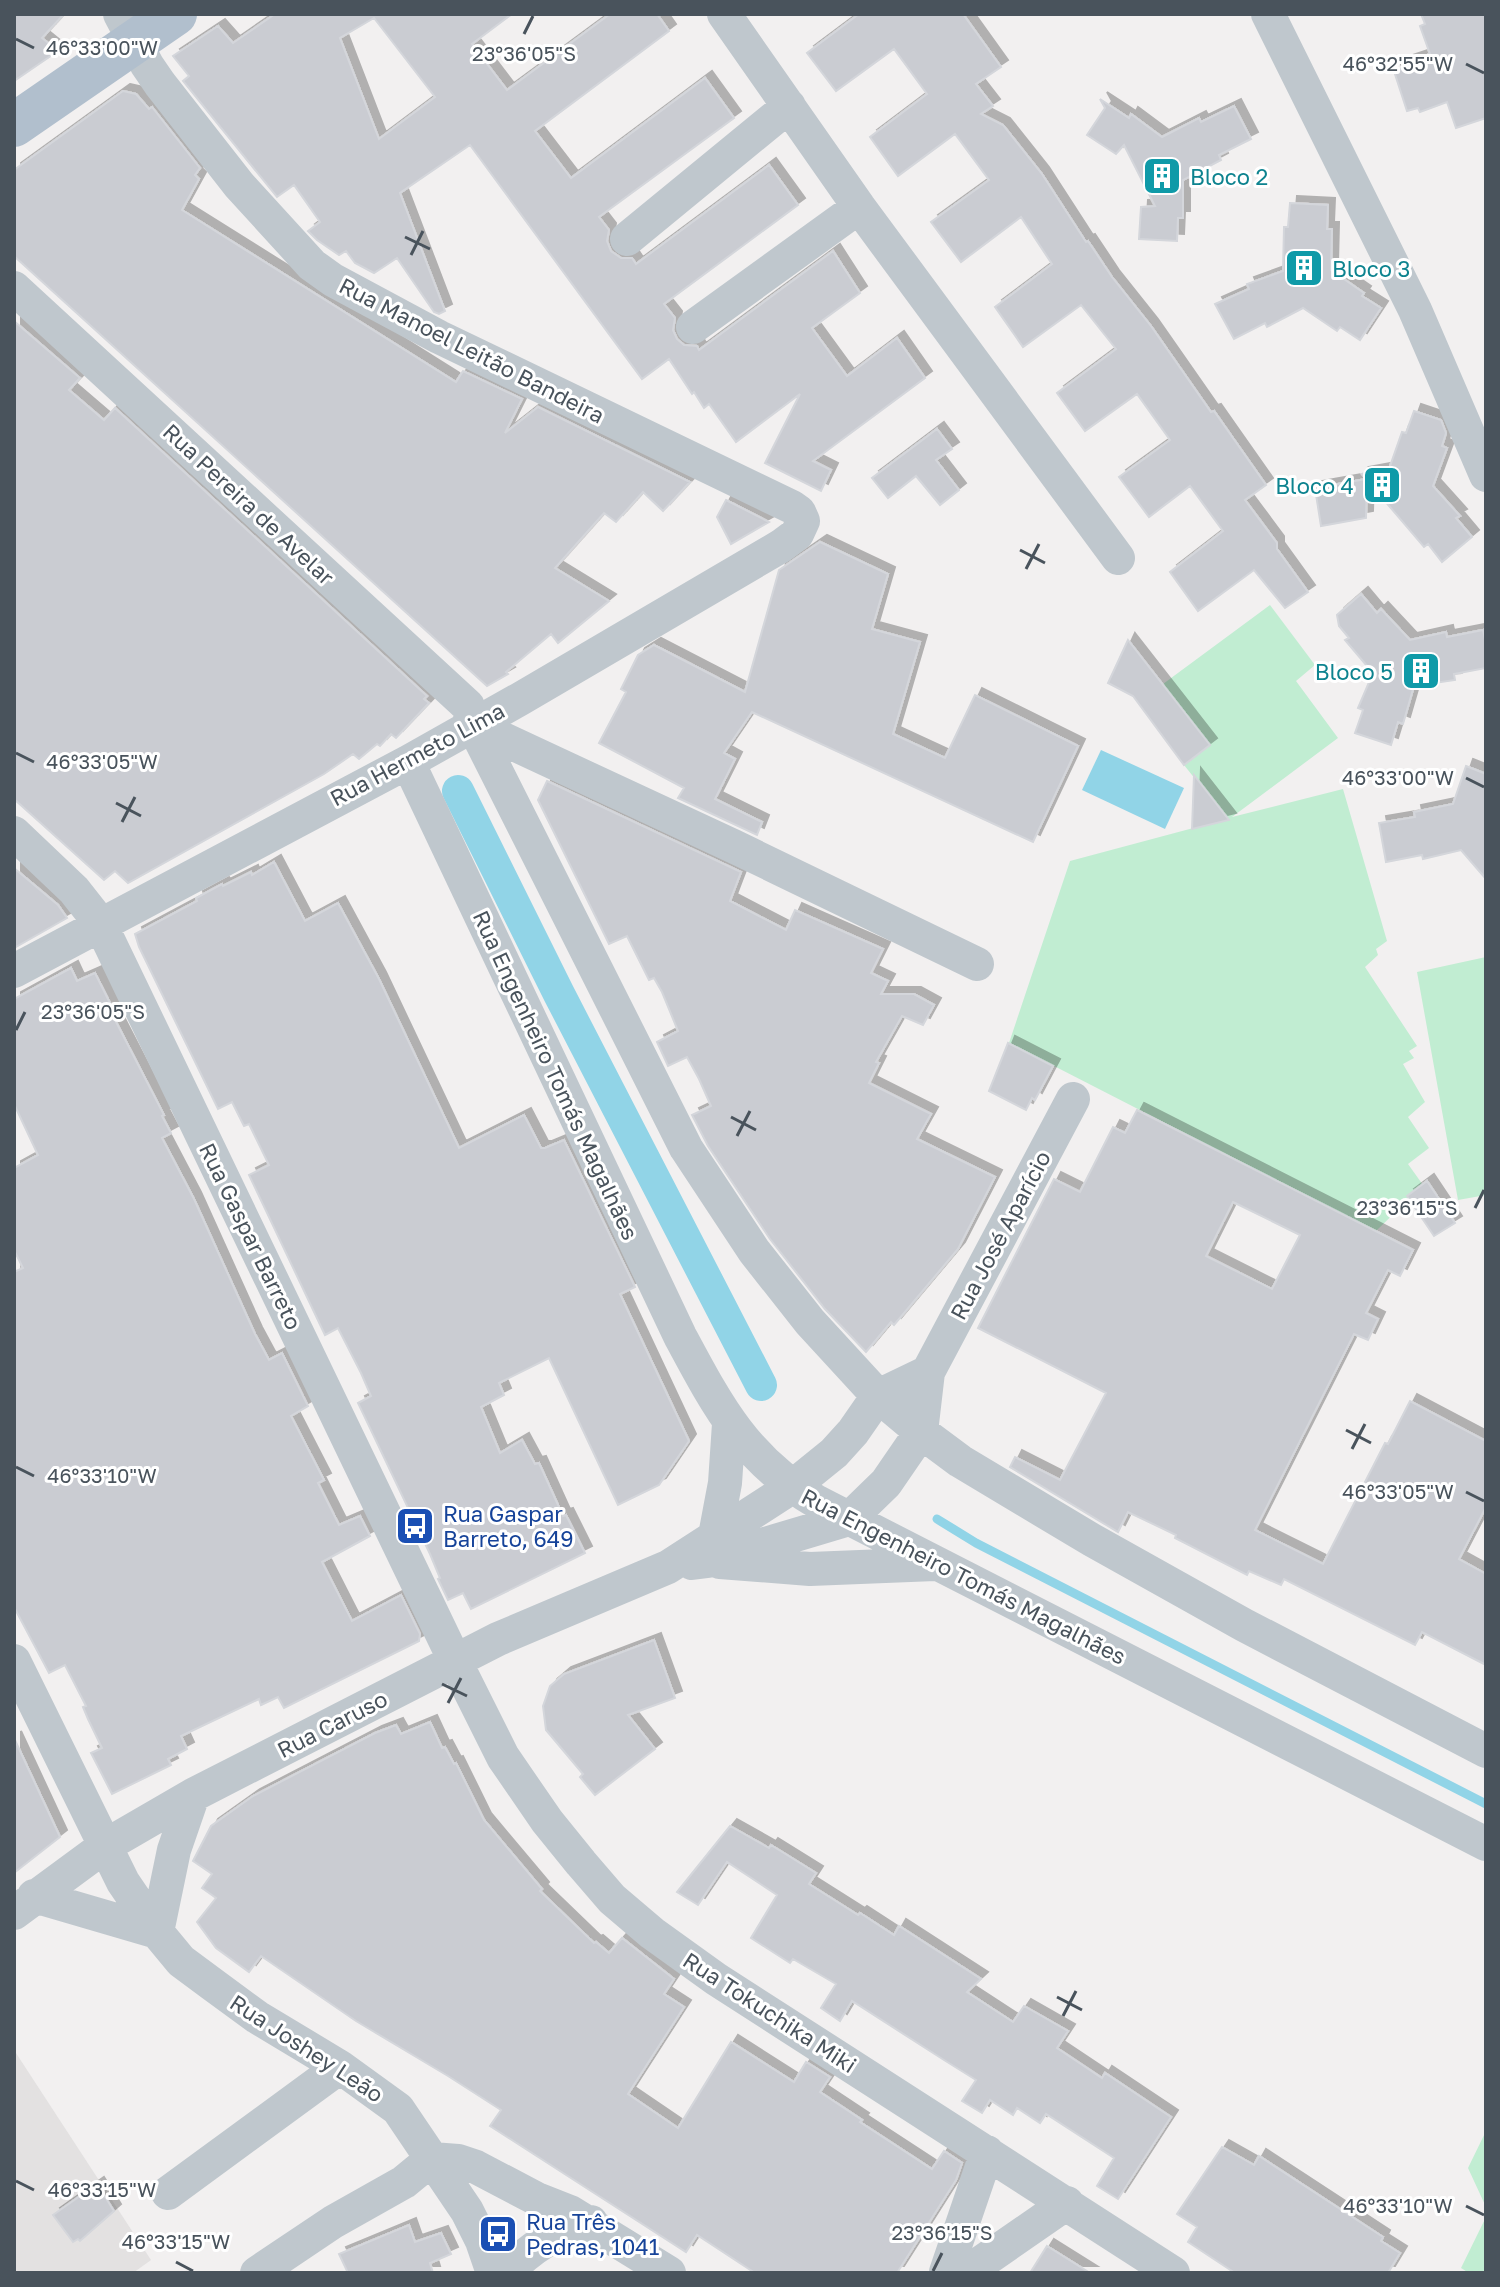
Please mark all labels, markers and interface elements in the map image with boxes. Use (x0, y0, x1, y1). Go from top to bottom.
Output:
text: 46°33'00"W (46, 35, 158, 59)
text: 23°36'05"S (472, 41, 576, 65)
text: 46°32'55"W (1343, 51, 1453, 75)
building icon: Bloco 2 (1141, 155, 1183, 197)
place label: Bloco 2 (1190, 163, 1268, 190)
building icon: Bloco 3 (1283, 247, 1325, 289)
place label: Bloco 3 (1332, 255, 1410, 282)
street label: Rua Manoel Leitão Bandeira (335, 271, 609, 429)
street label: Rua Pereira de Avelar (158, 418, 340, 591)
building icon: Bloco 4 (1361, 464, 1403, 506)
place label: Bloco 4 (1275, 472, 1354, 499)
building icon: Bloco 5 (1400, 650, 1442, 692)
place label: Bloco 5 (1315, 658, 1393, 685)
street label: Rua Hermeto Lima (325, 697, 509, 811)
text: 46°33'05"W (46, 749, 158, 773)
text: 46°33'00"W (1342, 765, 1454, 789)
street label: Rua Engenheiro Tomás Magalhães (468, 906, 644, 1244)
text: 23°36'05"S (41, 999, 145, 1023)
street label: Rua Gaspar Barreto (194, 1138, 308, 1334)
street label: Rua José Aparício (944, 1146, 1056, 1324)
text: 23°36'15"S (1356, 1195, 1458, 1219)
text: 46°33'10"W (47, 1463, 157, 1487)
text: 46°33'05"W (1342, 1479, 1454, 1503)
street label: Rua Engenheiro Tomás Magalhães (797, 1482, 1131, 1670)
place label: Rua Gaspar Barreto, 649 (443, 1500, 574, 1552)
bus stop icon: Rua Gaspar Barreto, 649 (394, 1505, 436, 1547)
street label: Rua Caruso (272, 1685, 392, 1763)
street label: Rua Tokuchika Miki (678, 1946, 862, 2078)
street label: Rua Joshey Leão (225, 1988, 389, 2108)
text: 46°33'15"W (48, 2177, 156, 2201)
text: 46°33'10"W (1343, 2193, 1453, 2217)
place label: Rua Três Pedras, 1041 (526, 2208, 660, 2260)
bus stop icon: Rua Três Pedras, 1041 (477, 2213, 519, 2255)
text: 23°36'15"S (891, 2220, 993, 2244)
text: 46°33'15"W (122, 2229, 230, 2253)

